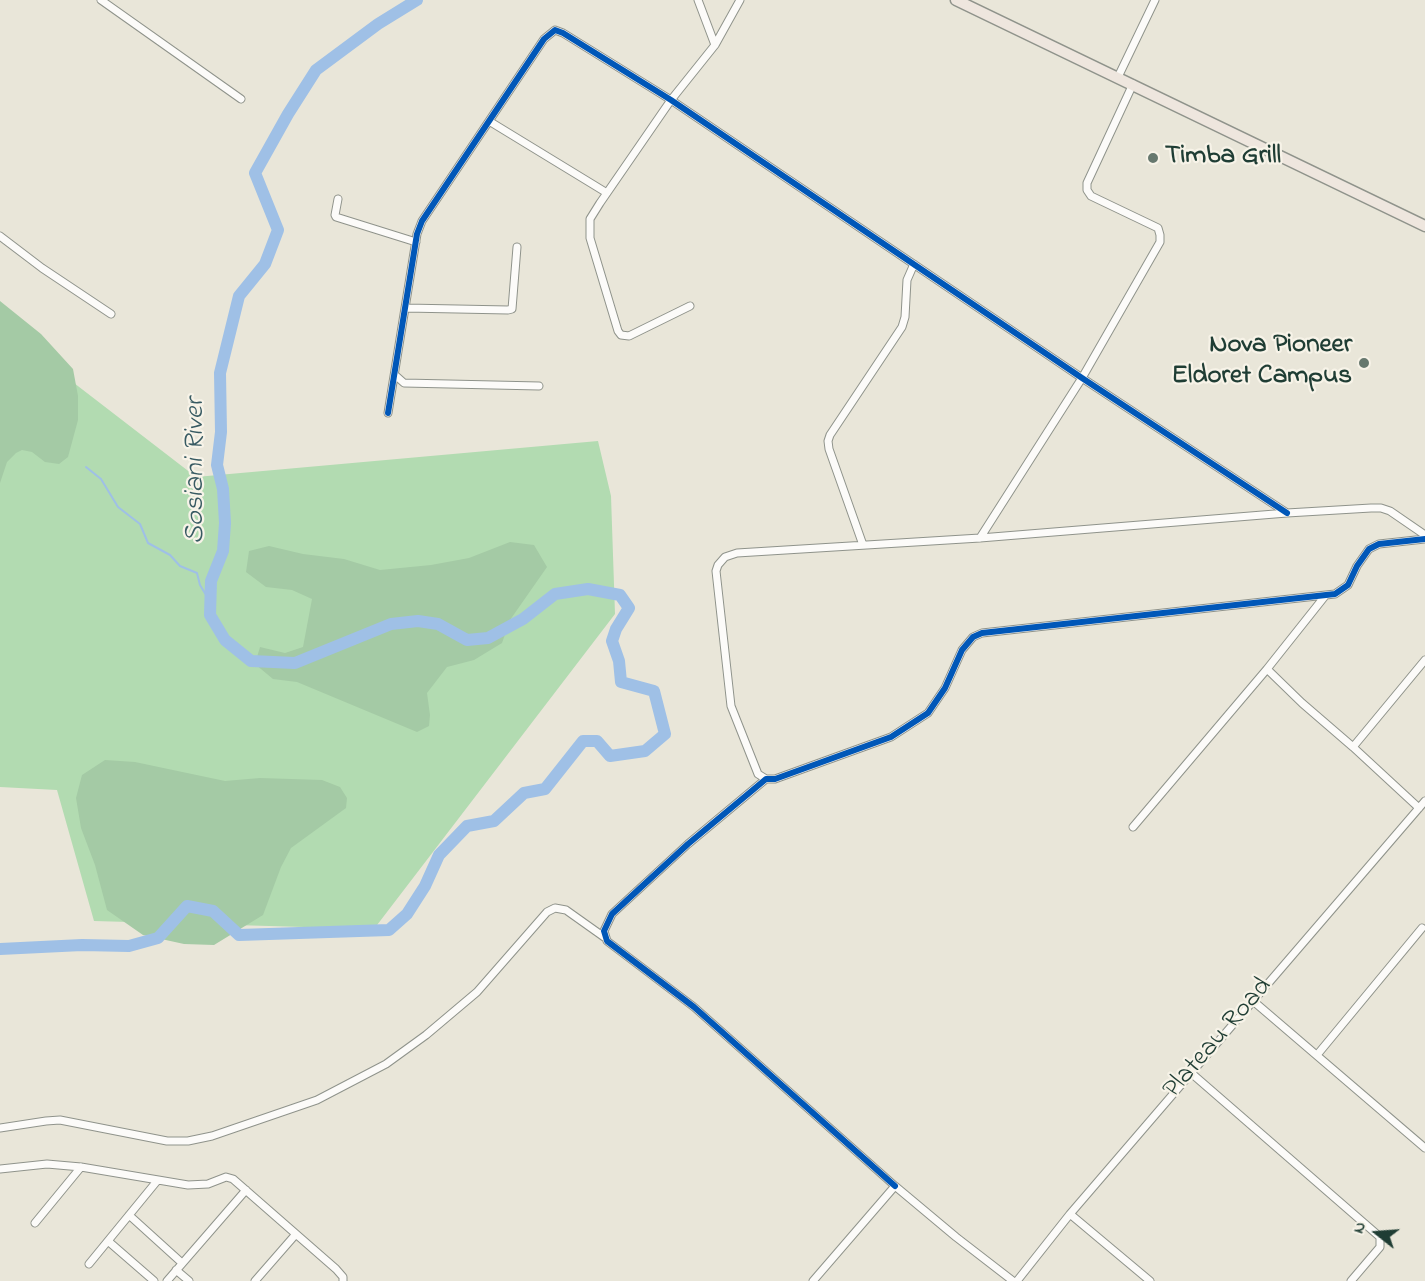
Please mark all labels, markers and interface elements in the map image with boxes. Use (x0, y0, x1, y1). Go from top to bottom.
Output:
place label: Timba Grill (1165, 142, 1281, 174)
marker: Timba Grill (1146, 151, 1160, 165)
place label: Nova Pioneer Eldoret Campus (1171, 331, 1352, 394)
marker: Nova Pioneer Eldoret Campus (1357, 356, 1371, 370)
water label: Sosiani River (180, 398, 214, 544)
street label: Plateau Road (1158, 972, 1280, 1106)
north arrow (1347, 1203, 1407, 1263)
text: N (1347, 1219, 1373, 1236)

